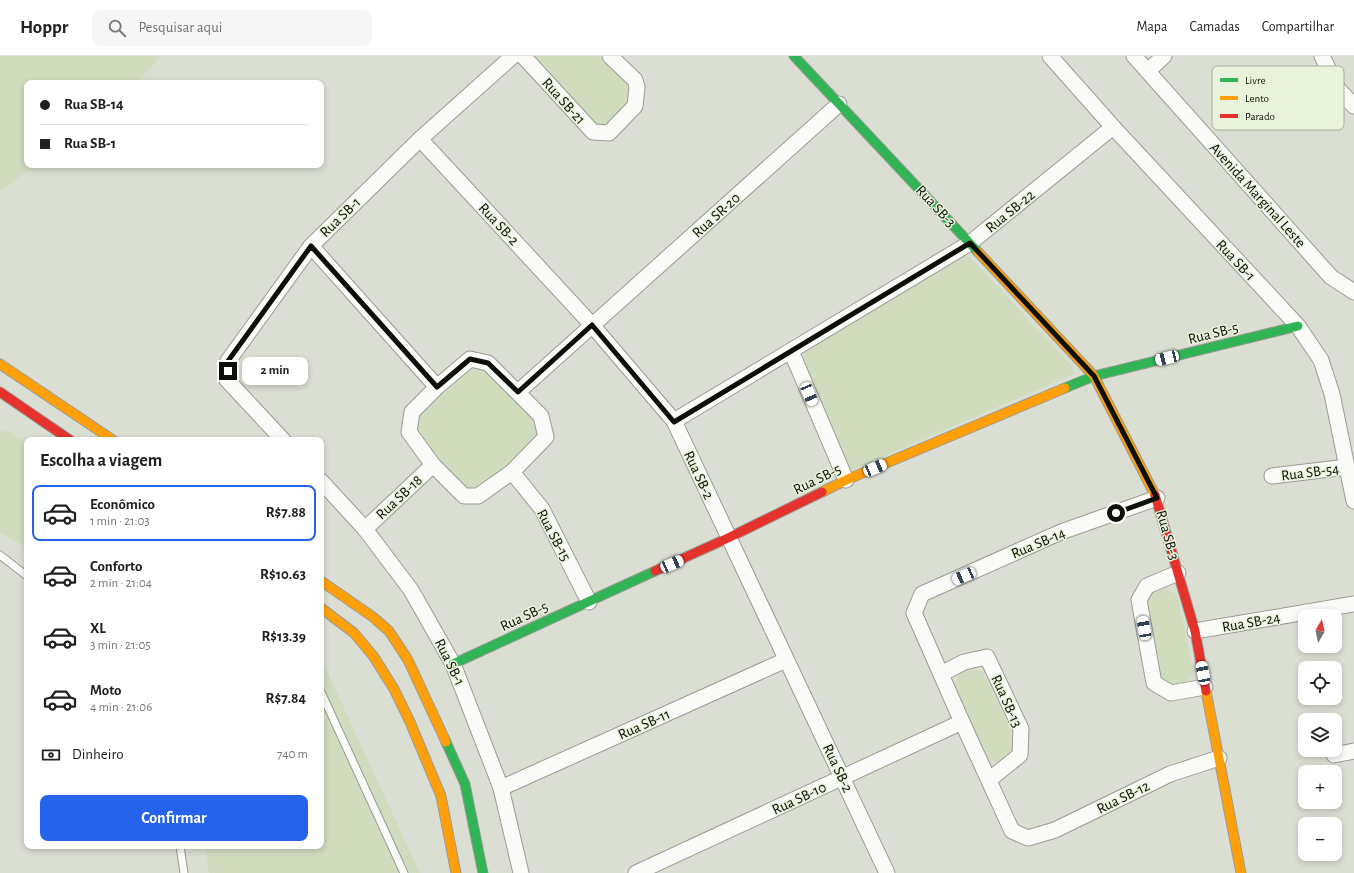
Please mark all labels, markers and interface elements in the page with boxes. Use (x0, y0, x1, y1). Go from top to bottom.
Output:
search box (92, 10, 372, 46)
icon: search (106, 17, 128, 39)
text: Hoppr (20, 18, 68, 37)
text: Pesquisar aqui (138, 20, 222, 35)
text: Mapa (1137, 20, 1167, 34)
text: Camadas (1189, 20, 1240, 34)
text: Compartilhar (1262, 20, 1334, 34)
legend (1212, 66, 1344, 130)
street label: Rua SB-21 (539, 75, 588, 127)
text: Livre (1245, 75, 1266, 86)
text: Lento (1245, 93, 1269, 104)
text: Rua SB-14 (64, 97, 124, 112)
text: Parado (1245, 111, 1275, 122)
text: Rua SB-1 (64, 136, 116, 151)
street label: Avenida Marginal Leste (1207, 140, 1308, 251)
street label: Rua SB-3 (913, 183, 959, 230)
street label: Rua SB-22 (983, 187, 1038, 236)
street label: Rua SR-20 (689, 190, 743, 241)
street label: Rua SB-1 (317, 195, 364, 240)
street label: Rua SB-2 (476, 200, 522, 248)
street label: Rua SB-1 (1213, 237, 1258, 284)
street label: Rua SB-5 (1187, 320, 1240, 347)
car (1154, 349, 1180, 367)
callout: 2 min (242, 357, 308, 385)
route end (219, 362, 237, 380)
text: 2 min (261, 364, 289, 377)
car (799, 381, 819, 407)
street label: Rua SB-2 (681, 449, 716, 502)
text: Escolha a viagem (40, 452, 162, 470)
car (862, 458, 888, 478)
street label: Rua SB-54 (1280, 461, 1340, 483)
street label: Rua SB-5 (791, 462, 843, 497)
street label: Rua SB-18 (373, 472, 425, 522)
icon: car (42, 495, 78, 531)
text: Econômico (90, 497, 155, 512)
route start (1107, 504, 1125, 522)
text: R$7.88 (266, 505, 306, 520)
street label: Rua SB-15 (534, 507, 573, 564)
street label: Rua SB-3 (1153, 509, 1182, 562)
text: 1 min · 21:03 (90, 515, 150, 528)
street label: Rua SB-14 (1009, 525, 1067, 562)
car (659, 554, 685, 574)
icon: car (42, 557, 78, 593)
text: Conforto (90, 559, 142, 574)
car (951, 566, 977, 586)
text: R$10.63 (260, 567, 306, 582)
text: 2 min · 21:04 (90, 577, 152, 590)
street label: Rua SB-5 (498, 599, 551, 634)
north arrow (1298, 609, 1342, 653)
map controls (1298, 609, 1342, 861)
street label: Rua SB-24 (1221, 610, 1281, 635)
car (1136, 615, 1152, 641)
icon: car (42, 619, 78, 655)
text: XL (90, 621, 106, 636)
text: R$13.39 (261, 629, 306, 644)
street label: Rua SB-1 (432, 636, 467, 688)
text: 3 min · 21:05 (90, 639, 151, 652)
car (1195, 660, 1211, 686)
button: locate (1298, 661, 1342, 705)
street label: Rua SB-13 (988, 672, 1025, 730)
icon: car (42, 681, 78, 717)
text: Moto (90, 683, 122, 698)
text: R$7.84 (266, 691, 306, 706)
text: 4 min · 21:06 (90, 701, 152, 714)
street label: Rua SB-11 (616, 706, 672, 743)
button: layers (1298, 713, 1342, 757)
street label: Rua SB-2 (820, 742, 855, 795)
icon: cash (40, 744, 62, 766)
text: Dinheiro (72, 747, 124, 762)
text: 740 m (277, 748, 308, 761)
button: + (1298, 765, 1342, 809)
street label: Rua SB-12 (1094, 778, 1152, 817)
street label: Rua SB-10 (770, 779, 829, 817)
button: Confirmar (40, 795, 308, 841)
button: − (1298, 817, 1342, 861)

